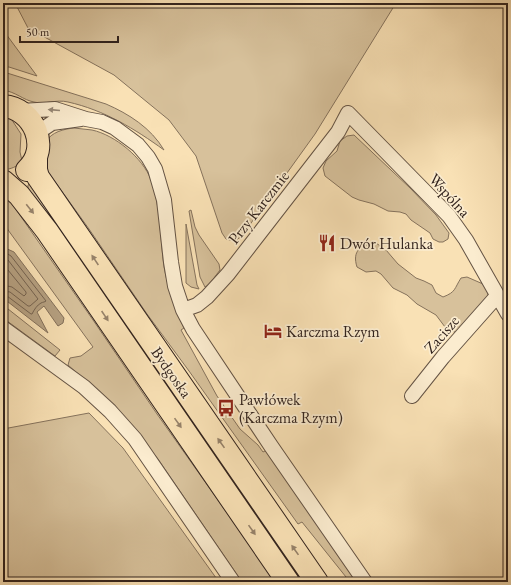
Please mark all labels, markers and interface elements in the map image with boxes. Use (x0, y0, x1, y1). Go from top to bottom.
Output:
scale bar (20, 18, 118, 44)
text: 50 m (26, 24, 50, 40)
one-way arrow (48, 107, 60, 113)
street label: Przy Karczmie (223, 166, 294, 248)
street label: Wspólna (424, 169, 475, 222)
one-way arrow (26, 203, 35, 214)
restaurant icon: Dwór Hulanka (317, 233, 337, 253)
place label: Dwór Hulanka (340, 233, 434, 254)
one-way arrow (91, 254, 99, 265)
one-way arrow (101, 310, 109, 321)
street label: Zacisze (419, 311, 464, 358)
hotel icon: Karczma Rzym (263, 321, 283, 341)
place label: Karczma Rzym (286, 321, 380, 342)
street label: Bydgoska (146, 342, 197, 403)
place label: Pawłówek (Karczma Rzym) (239, 389, 343, 428)
bus stop icon: Pawłówek (Karczma Rzym) (216, 398, 236, 418)
one-way arrow (174, 417, 182, 428)
one-way arrow (217, 438, 225, 448)
one-way arrow (248, 524, 256, 535)
one-way arrow (291, 545, 299, 555)

